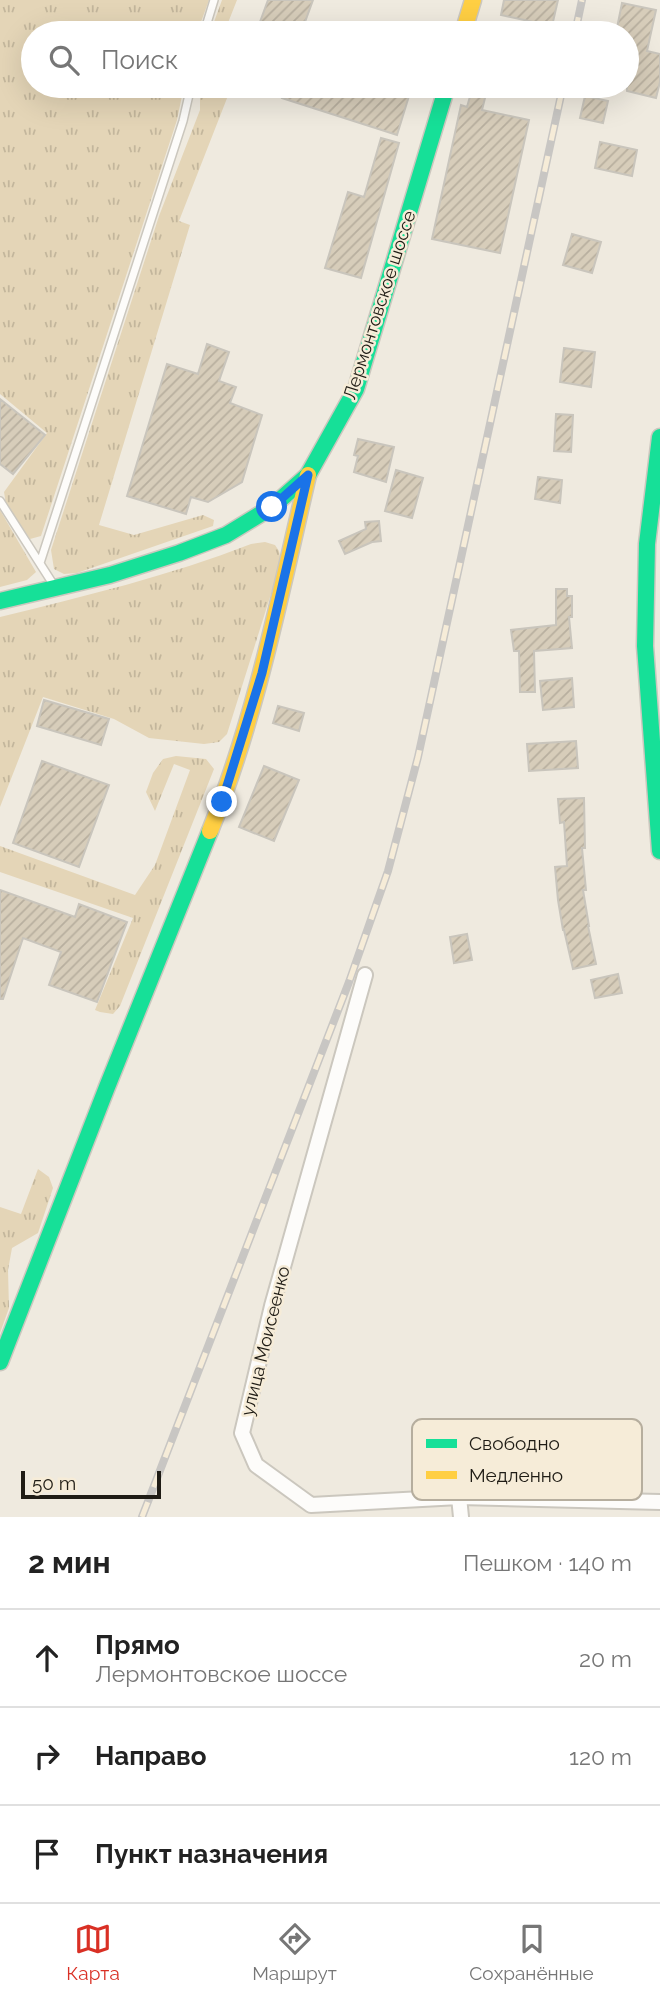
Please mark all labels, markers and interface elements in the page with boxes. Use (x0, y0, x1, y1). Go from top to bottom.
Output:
search box (21, 21, 639, 98)
icon: search (45, 41, 83, 79)
text: Поиск (101, 45, 178, 75)
street label: Лермонтовское шоссе (339, 208, 420, 402)
route start (256, 491, 287, 522)
route end (206, 786, 237, 817)
street label: улица Моисеенко (236, 1264, 294, 1418)
legend (412, 1419, 642, 1500)
text: Свободно (469, 1432, 560, 1454)
text: Медленно (469, 1464, 563, 1486)
scale bar (21, 1468, 161, 1500)
text: 50 m (32, 1472, 76, 1494)
text: 2 мин (28, 1545, 111, 1580)
text: Пешком · 140 m (463, 1549, 632, 1576)
text: Прямо (95, 1630, 180, 1660)
icon: ahead (28, 1639, 66, 1677)
text: 20 m (579, 1645, 632, 1672)
text: Лермонтовское шоссе (95, 1660, 347, 1687)
icon: right (28, 1737, 66, 1775)
text: Направо (95, 1741, 206, 1771)
text: 120 m (569, 1743, 632, 1770)
icon: arrive (28, 1835, 66, 1873)
text: Пункт назначения (95, 1839, 328, 1869)
tab: Карта (66, 1920, 120, 1984)
tab: Маршрут (252, 1920, 337, 1984)
tab: Сохранённые (469, 1920, 594, 1984)

